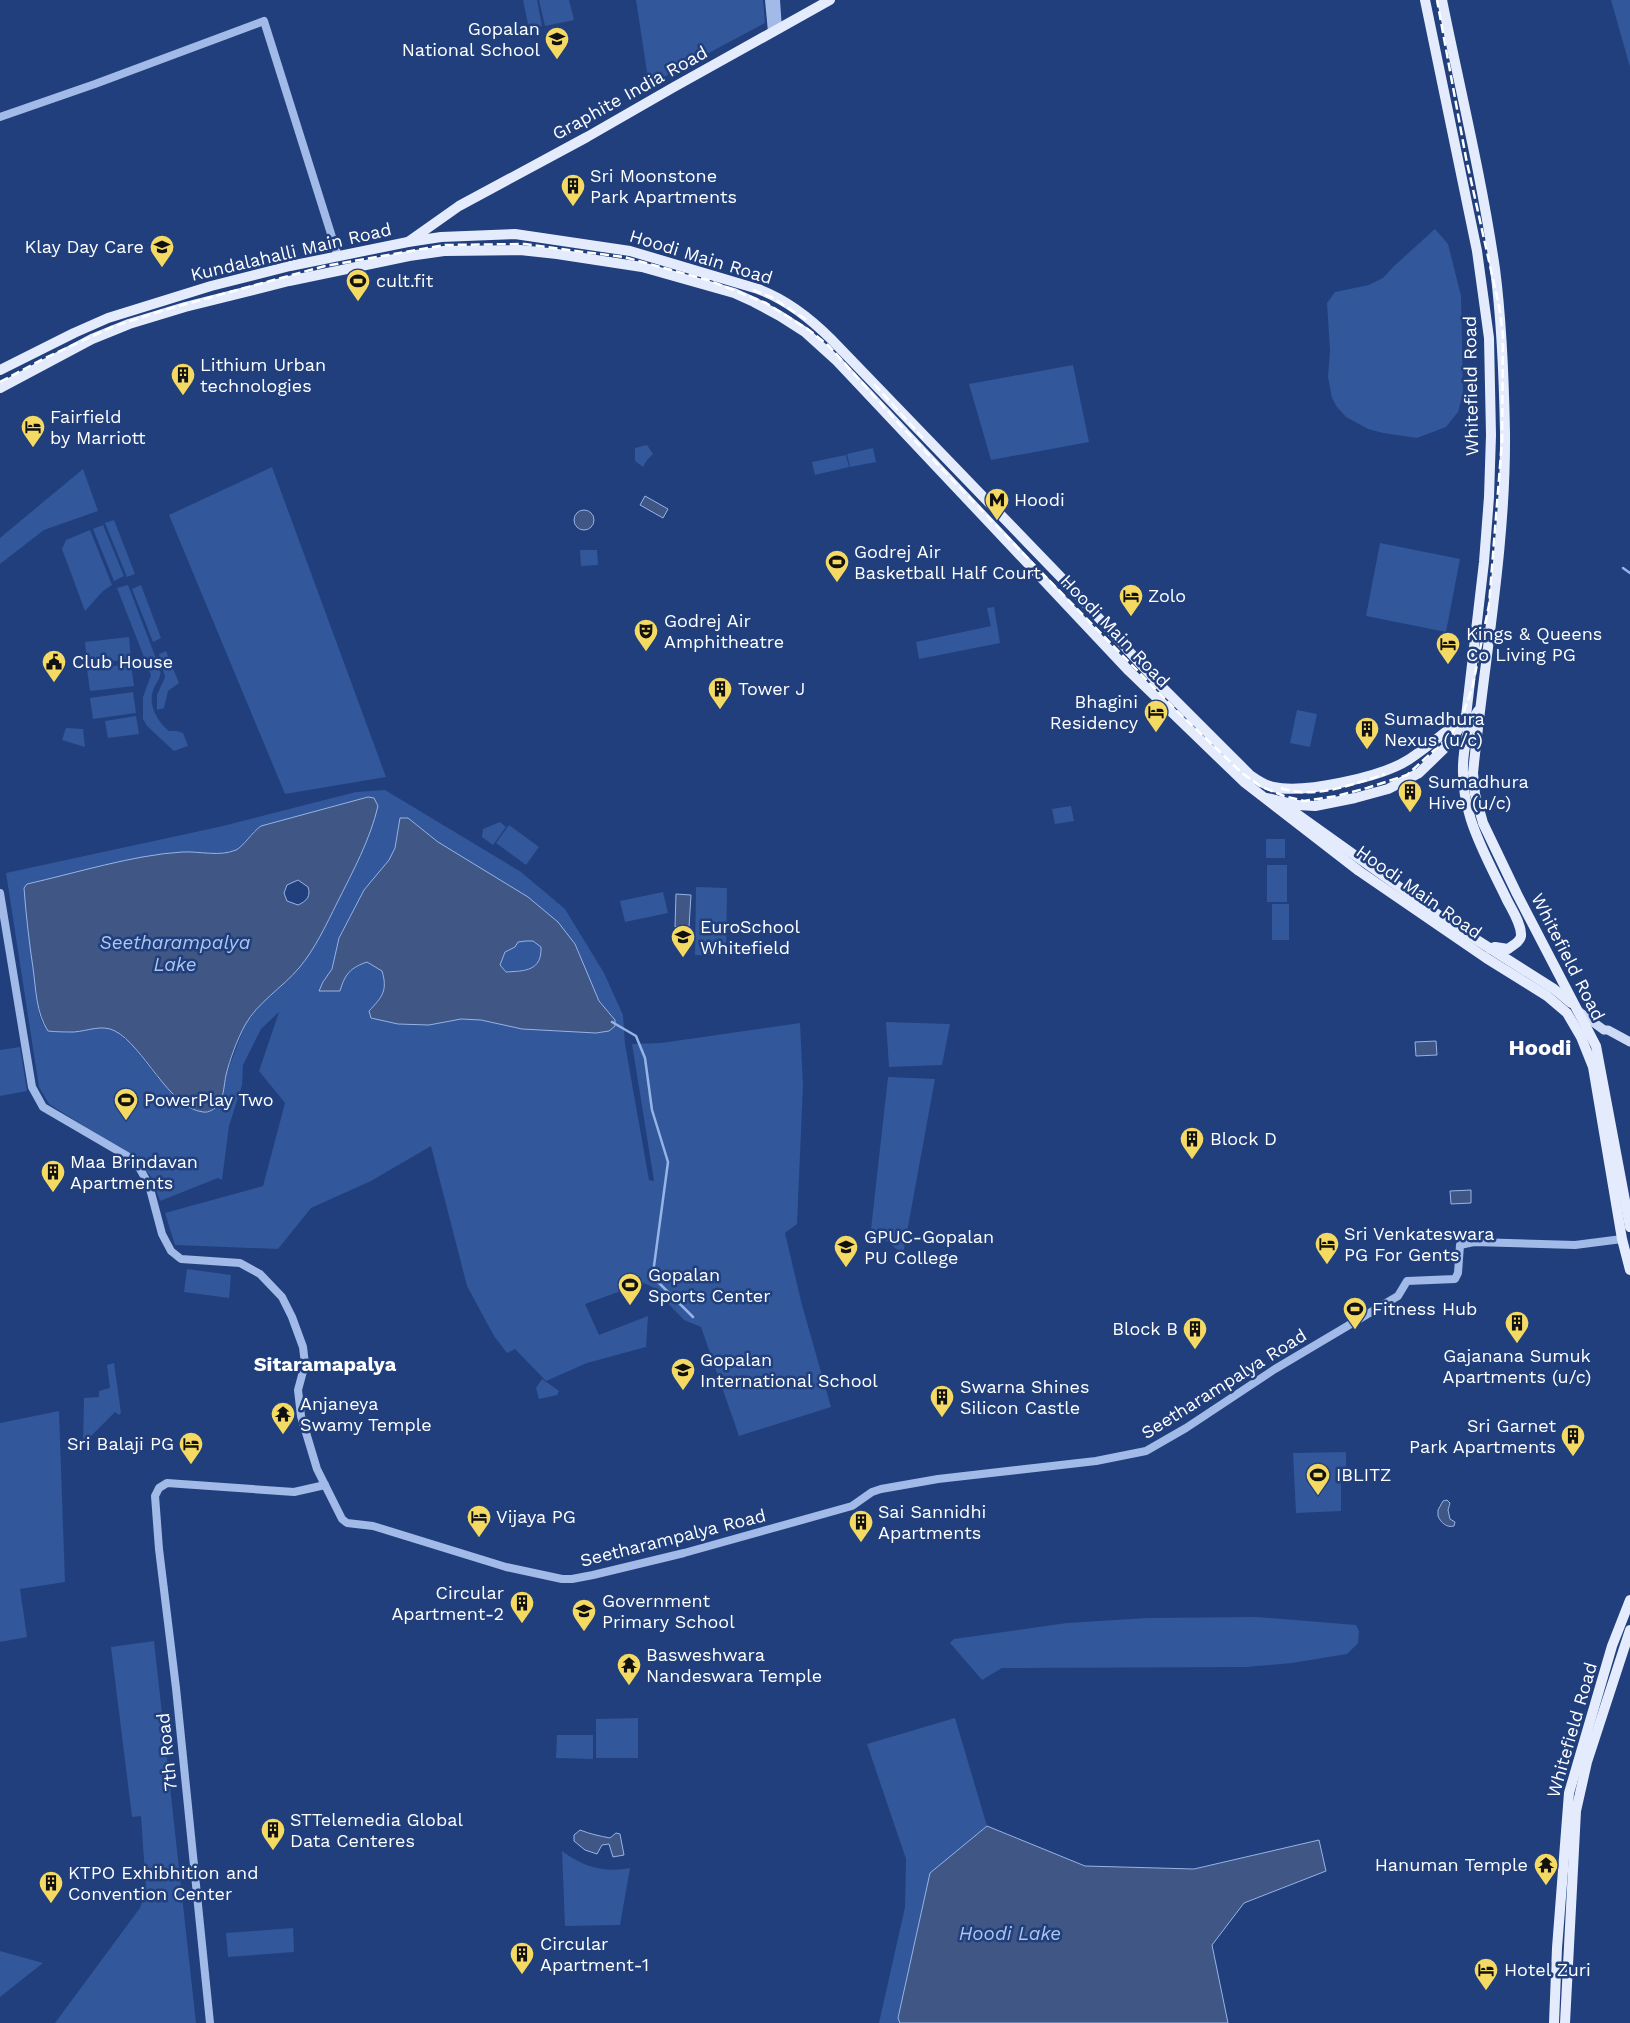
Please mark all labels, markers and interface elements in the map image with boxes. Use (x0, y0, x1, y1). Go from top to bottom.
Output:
place label: Gopalan National School (402, 18, 540, 60)
school or university icon: Gopalan National School (544, 26, 570, 60)
street label: Graphite India Road (549, 41, 711, 144)
place label: Sri Moonstone Park Apartments (590, 165, 737, 207)
building icon: Sri Moonstone Park Apartments (560, 173, 586, 207)
street label: Kundalahalli Main Road (188, 218, 393, 285)
street label: Hoodi Main Road (627, 225, 775, 288)
school or university icon: Klay Day Care (149, 234, 175, 268)
place label: Klay Day Care (24, 236, 144, 257)
sports icon: cult.fit (345, 268, 371, 302)
place label: cult.fit (376, 270, 434, 291)
street label: Whitefield Road (1459, 316, 1482, 456)
place label: Lithium Urban technologies (200, 354, 326, 396)
building icon: Lithium Urban technologies (170, 362, 196, 396)
place label: Fairfield by Marriott (50, 406, 146, 448)
hotel icon: Fairfield by Marriott (20, 414, 46, 448)
metro station icon: Hoodi (984, 487, 1010, 521)
place label: Hoodi (1014, 489, 1065, 510)
place label: Godrej Air Basketball Half Court (854, 541, 1041, 583)
sports icon: Godrej Air Basketball Half Court (824, 549, 850, 583)
street label: Hoodi Main Road (1056, 570, 1174, 691)
hotel icon: Zolo (1118, 583, 1144, 617)
place label: Zolo (1148, 585, 1186, 606)
place label: Godrej Air Amphitheatre (664, 610, 784, 652)
theatre icon: Godrej Air Amphitheatre (633, 618, 659, 652)
place label: Kings & Queens Co Living PG (1466, 623, 1602, 665)
hotel icon: Kings & Queens Co Living PG (1435, 631, 1461, 665)
public building icon: Club House (41, 649, 67, 683)
place label: Club House (72, 651, 173, 672)
building icon: Tower J (707, 676, 733, 710)
place label: Tower J (738, 678, 805, 699)
place label: Bhagini Residency (1050, 691, 1139, 733)
hotel icon: Bhagini Residency (1143, 699, 1169, 733)
place label: Sumadhura Nexus (u/c) (1384, 708, 1485, 750)
building icon: Sumadhura Nexus (u/c) (1354, 716, 1380, 750)
place label: Sumadhura Hive (u/c) (1428, 771, 1529, 813)
building icon: Sumadhura Hive (u/c) (1397, 779, 1423, 813)
street label: Hoodi Main Road (1353, 840, 1486, 943)
street label: Whitefield Road (1527, 890, 1610, 1024)
place label: EuroSchool Whitefield (700, 916, 800, 958)
school or university icon: EuroSchool Whitefield (670, 924, 696, 958)
water label: Seetharampalya Lake (100, 931, 251, 976)
district label: Hoodi (1509, 1035, 1571, 1060)
sports icon: PowerPlay Two (113, 1087, 139, 1121)
place label: PowerPlay Two (144, 1089, 274, 1110)
building icon: Block D (1179, 1126, 1205, 1160)
place label: Block D (1210, 1128, 1277, 1149)
place label: Maa Brindavan Apartments (70, 1151, 198, 1193)
building icon: Maa Brindavan Apartments (40, 1159, 66, 1193)
place label: Sri Venkateswara PG For Gents (1344, 1223, 1495, 1265)
place label: GPUC-Gopalan PU College (864, 1226, 994, 1268)
hotel icon: Sri Venkateswara PG For Gents (1314, 1231, 1340, 1265)
school or university icon: GPUC-Gopalan PU College (833, 1234, 859, 1268)
place label: Gopalan Sports Center (648, 1264, 771, 1306)
sports icon: Gopalan Sports Center (617, 1272, 643, 1306)
sports icon: Fitness Hub (1342, 1296, 1368, 1330)
place label: Fitness Hub (1372, 1298, 1477, 1319)
building icon: Gajanana Sumuk Apartments (u/c) (1504, 1310, 1530, 1344)
building icon: Block B (1182, 1316, 1208, 1350)
place label: Block B (1112, 1318, 1178, 1339)
street label: Seetharampalya Road (1137, 1324, 1310, 1443)
place label: Gajanana Sumuk Apartments (u/c) (1443, 1345, 1591, 1387)
place label: Gopalan International School (700, 1349, 878, 1391)
district label: Sitaramapalya (254, 1352, 397, 1376)
school or university icon: Gopalan International School (670, 1357, 696, 1391)
place label: Swarna Shines Silicon Castle (960, 1376, 1089, 1418)
building icon: Swarna Shines Silicon Castle (929, 1384, 955, 1418)
place label: Anjaneya Swamy Temple (300, 1393, 432, 1435)
temple icon: Anjaneya Swamy Temple (270, 1401, 296, 1435)
place label: Sri Garnet Park Apartments (1409, 1415, 1556, 1457)
building icon: Sri Garnet Park Apartments (1560, 1423, 1586, 1457)
hotel icon: Sri Balaji PG (178, 1431, 204, 1465)
place label: Sri Balaji PG (67, 1433, 174, 1454)
sports icon: IBLITZ (1305, 1462, 1331, 1496)
place label: IBLITZ (1336, 1464, 1391, 1485)
place label: Sai Sannidhi Apartments (878, 1501, 986, 1543)
hotel icon: Vijaya PG (466, 1504, 492, 1538)
street label: Seetharampalya Road (578, 1504, 768, 1571)
place label: Vijaya PG (496, 1506, 576, 1527)
building icon: Sai Sannidhi Apartments (848, 1509, 874, 1543)
place label: Circular Apartment-2 (391, 1582, 504, 1624)
building icon: Circular Apartment-2 (509, 1590, 535, 1624)
place label: Government Primary School (602, 1590, 735, 1632)
school or university icon: Government Primary School (571, 1598, 597, 1632)
place label: Basweshwara Nandeswara Temple (646, 1644, 822, 1686)
temple icon: Basweshwara Nandeswara Temple (616, 1652, 642, 1686)
street label: Whitefield Road (1542, 1660, 1601, 1800)
street label: 7th Road (152, 1712, 181, 1792)
place label: STTelemedia Global Data Centeres (290, 1809, 463, 1851)
building icon: STTelemedia Global Data Centeres (260, 1817, 286, 1851)
temple icon: Hanuman Temple (1533, 1852, 1559, 1886)
place label: Hanuman Temple (1375, 1854, 1528, 1875)
place label: KTPO Exhibhition and Convention Center (68, 1862, 259, 1904)
building icon: KTPO Exhibhition and Convention Center (38, 1870, 64, 1904)
water label: Hoodi Lake (959, 1922, 1061, 1945)
place label: Circular Apartment-1 (540, 1933, 649, 1975)
building icon: Circular Apartment-1 (509, 1941, 535, 1975)
hotel icon: Hotel Zuri (1473, 1957, 1499, 1991)
place label: Hotel Zuri (1504, 1959, 1591, 1980)

